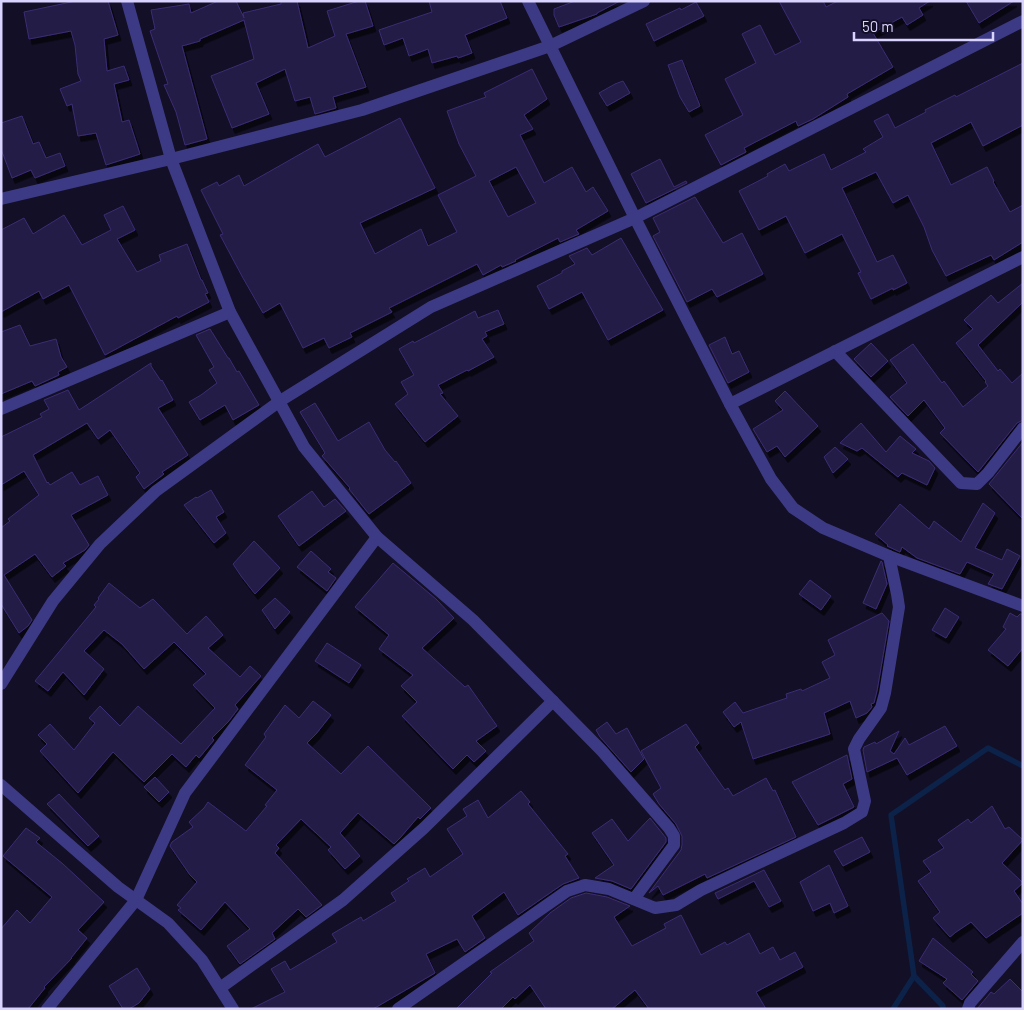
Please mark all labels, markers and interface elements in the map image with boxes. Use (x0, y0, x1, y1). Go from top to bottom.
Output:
scale bar (854, 10, 993, 42)
text: 50 m (862, 17, 894, 35)

